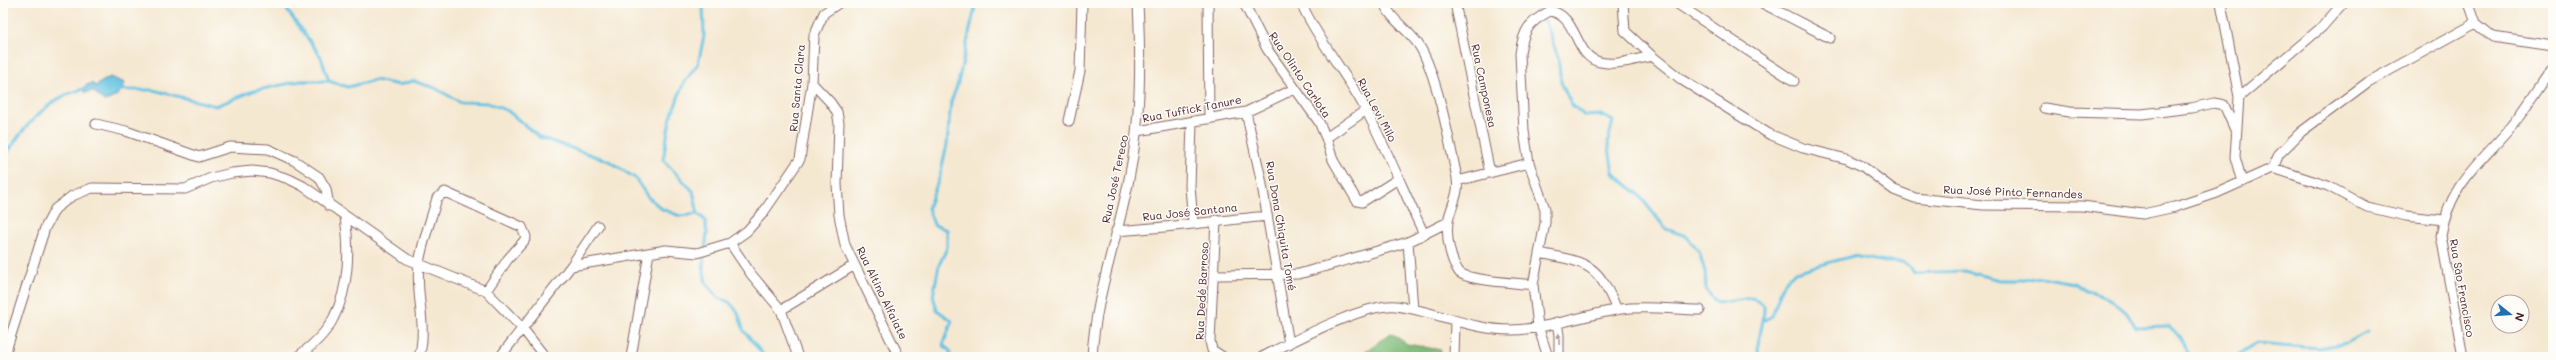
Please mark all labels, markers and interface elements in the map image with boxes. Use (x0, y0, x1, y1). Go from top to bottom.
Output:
street label: Rua Olinto Carlota (1266, 29, 1335, 121)
street label: Rua Camponesa (1468, 43, 1501, 129)
street label: Rua Santa Clara (785, 44, 808, 132)
street label: Rua Levi Milo (1354, 75, 1401, 145)
street label: Rua Tuffick Tanure (1141, 91, 1243, 125)
street label: Rua José Tereco (1098, 133, 1131, 224)
street label: Rua Dona Chiquita Tomé (1263, 160, 1300, 292)
street label: Rua José Pinto Fernandes (1943, 182, 2083, 201)
street label: Rua José Santana (1142, 199, 1238, 224)
street label: Rua São Francisco (2446, 238, 2479, 339)
street label: Rua Dedé Barroso (1191, 241, 1212, 340)
street label: Rua Altino Alfaiate (853, 244, 912, 342)
north arrow (2490, 294, 2530, 334)
text: N (2512, 311, 2528, 323)
one-way arrow (1556, 332, 1562, 345)

